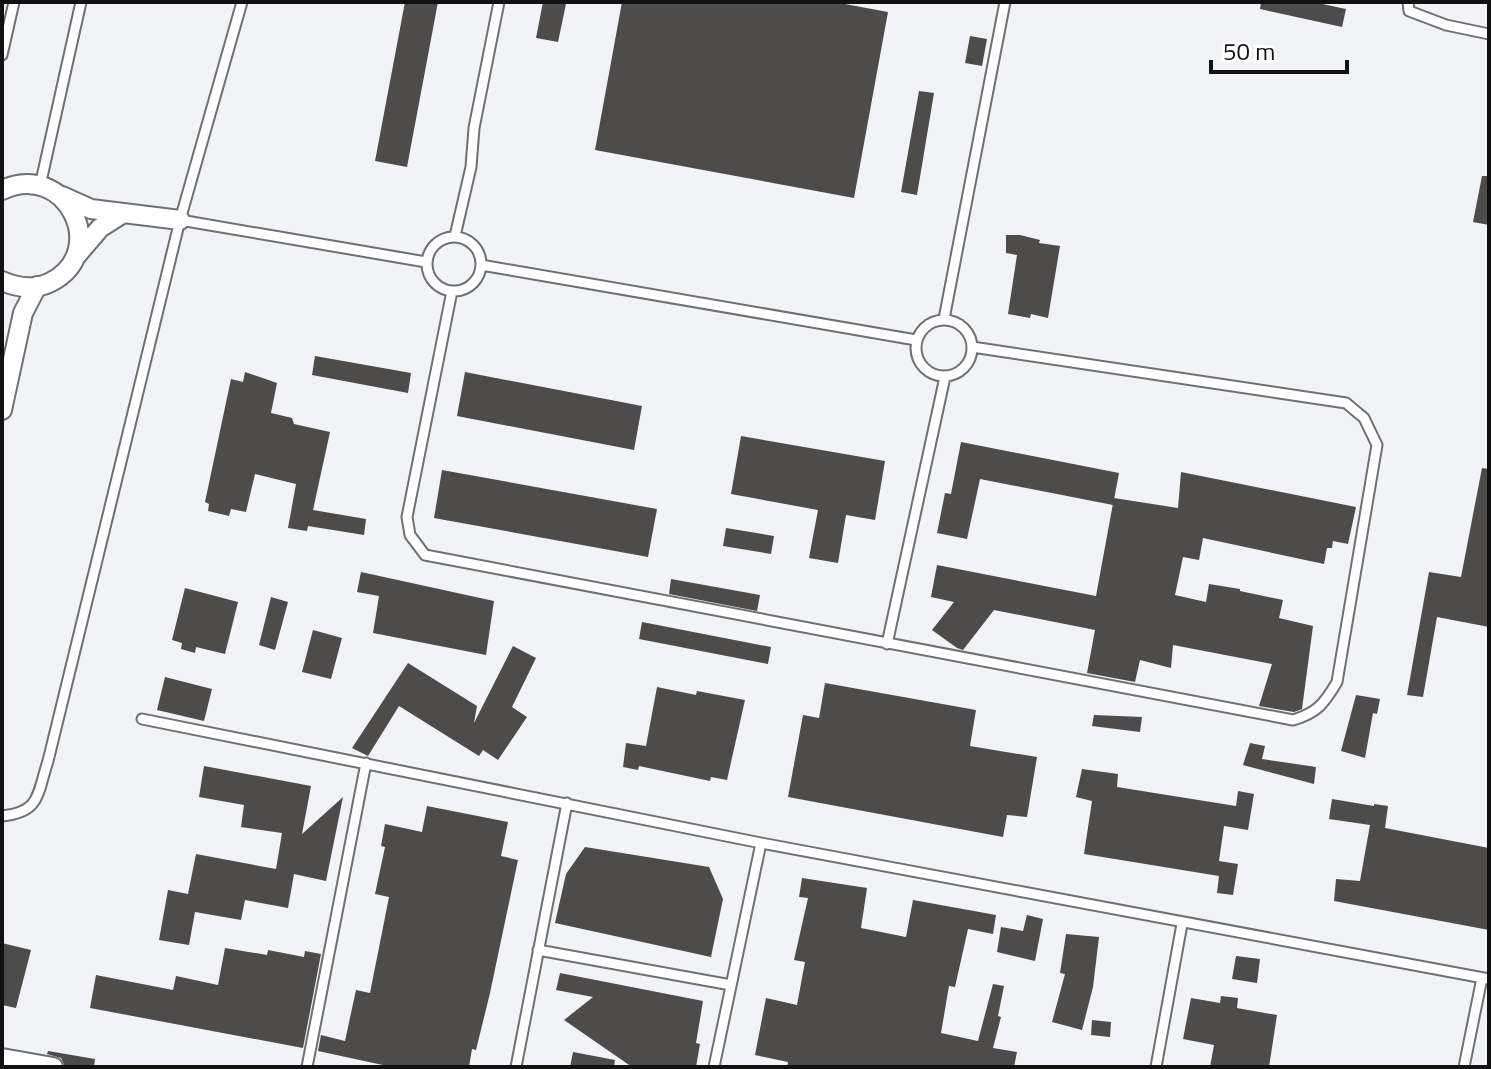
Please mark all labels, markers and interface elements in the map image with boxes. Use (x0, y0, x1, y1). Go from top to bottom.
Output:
scale bar (1211, 24, 1347, 74)
text: 50 m (1223, 33, 1275, 69)

